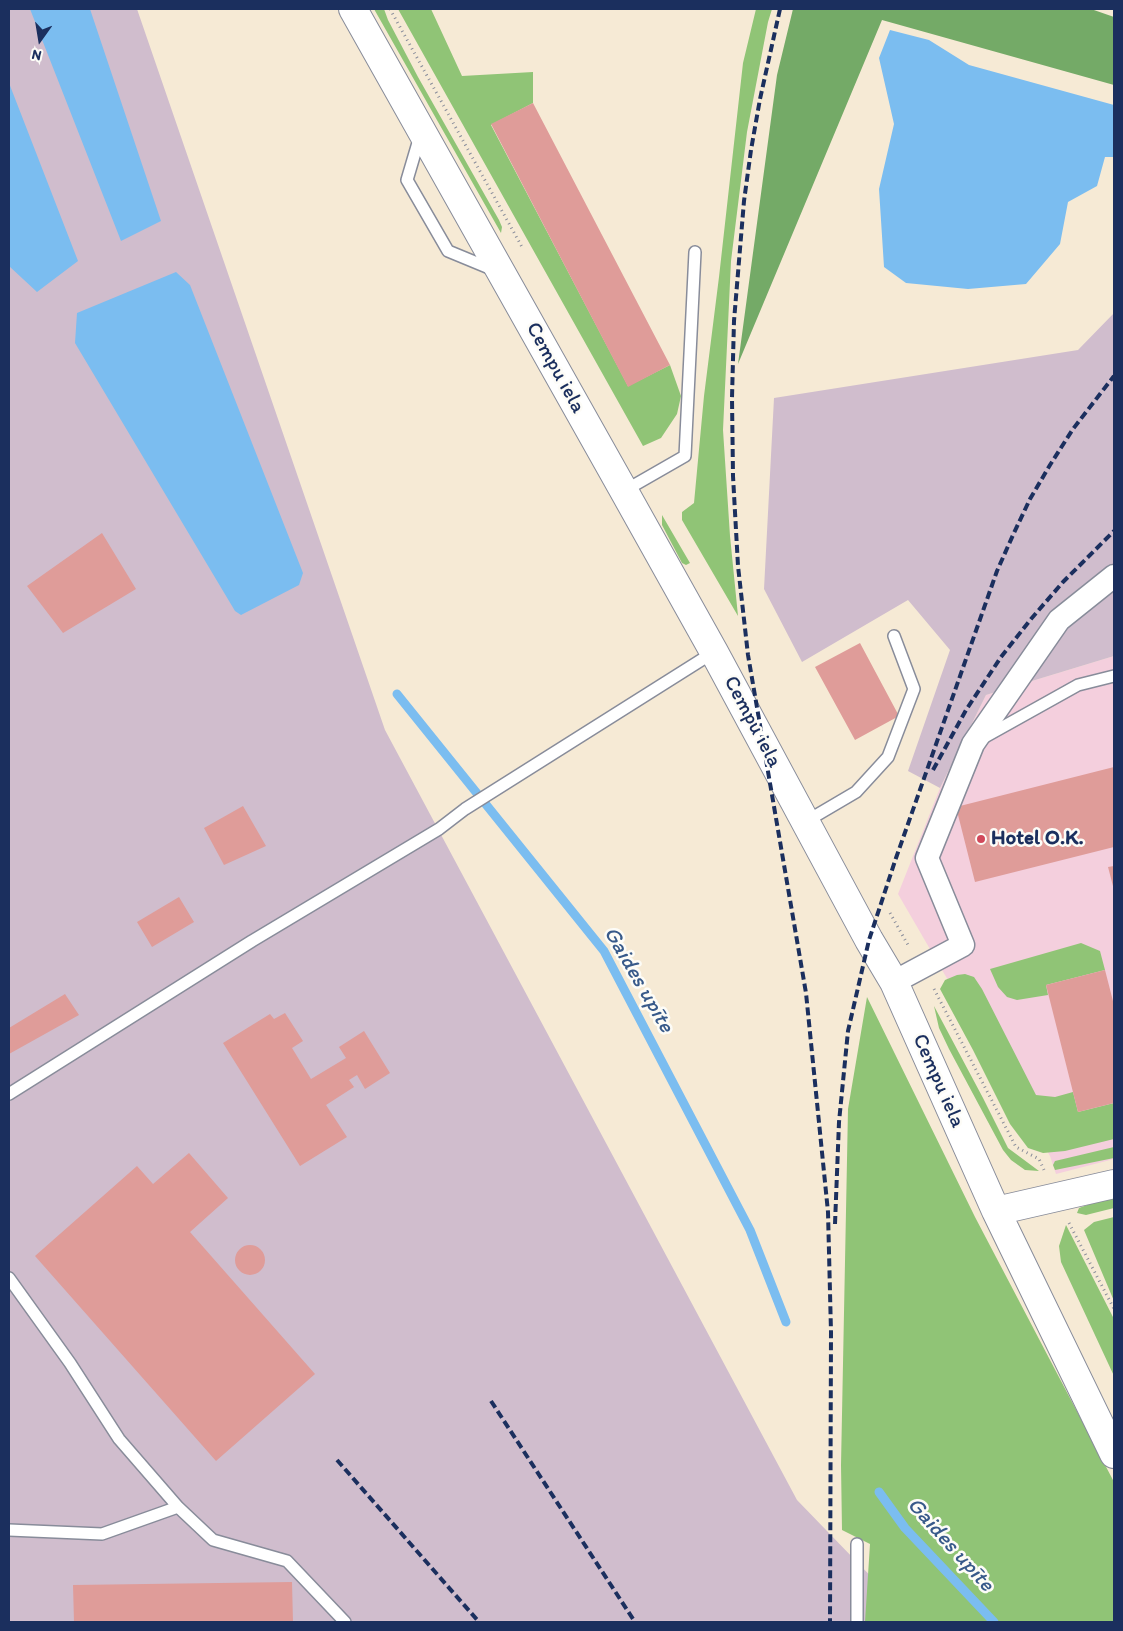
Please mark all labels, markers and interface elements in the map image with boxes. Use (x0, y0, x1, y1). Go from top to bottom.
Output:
north arrow (15, 15, 65, 65)
text: N (30, 46, 43, 64)
street label: Cempu iela (520, 318, 590, 418)
street label: Cempu iela (717, 672, 787, 772)
place label: Hotel O.K. (991, 826, 1084, 852)
marker: Hotel O.K. (975, 833, 987, 845)
water label: Gaides upīte (597, 922, 679, 1038)
street label: Cempu iela (906, 1030, 970, 1132)
water label: Gaides upīte (901, 1492, 999, 1598)

